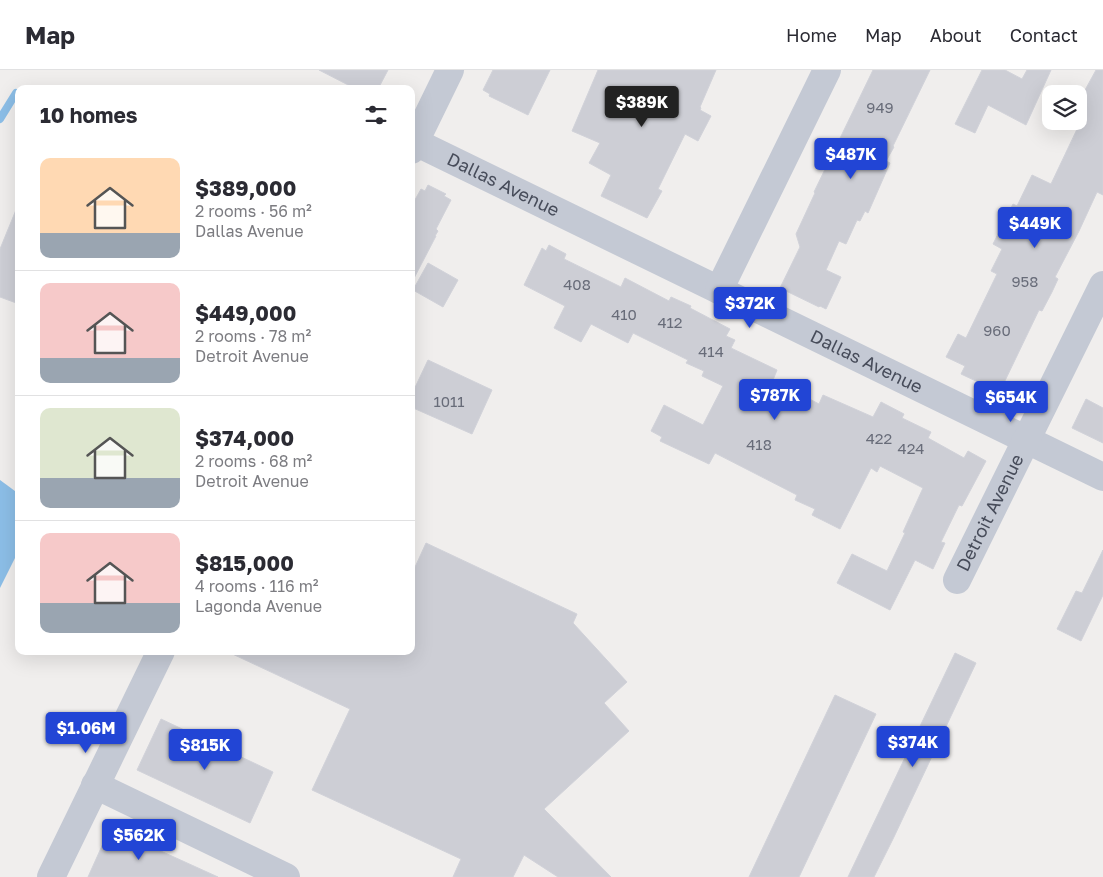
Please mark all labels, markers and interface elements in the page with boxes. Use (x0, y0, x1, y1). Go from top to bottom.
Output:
text: Map (25, 20, 75, 49)
text: Home (786, 24, 837, 46)
text: Map (865, 24, 902, 46)
text: About (930, 24, 982, 46)
text: Contact (1010, 24, 1078, 46)
pin: $389K (607, 85, 677, 128)
map controls (1042, 85, 1087, 130)
button: layers (1042, 85, 1087, 130)
text: $389K (616, 92, 668, 112)
house number: 949 (866, 98, 894, 116)
icon: filters (362, 101, 390, 129)
text: 10 homes (40, 102, 138, 128)
pin: $487K (816, 138, 886, 180)
text: $487K (825, 144, 877, 164)
street label: Dallas Avenue (444, 147, 563, 221)
text: $389,000 (195, 175, 296, 201)
icon: home (80, 178, 140, 238)
text: 2 rooms · 56 m² (195, 201, 312, 221)
pin: $449K (1000, 206, 1070, 249)
text: $449K (1009, 213, 1061, 233)
text: Dallas Avenue (195, 221, 303, 241)
house number: 958 (1012, 272, 1038, 290)
house number: 408 (563, 275, 591, 293)
pin: $372K (715, 286, 785, 329)
text: $372K (725, 293, 775, 313)
text: $449,000 (195, 300, 296, 326)
icon: home (80, 303, 140, 363)
house number: 410 (611, 305, 637, 323)
house number: 412 (657, 313, 683, 331)
house number: 960 (983, 321, 1011, 339)
street label: Dallas Avenue (807, 324, 926, 397)
text: 2 rooms · 78 m² (195, 326, 311, 346)
house number: 414 (698, 342, 724, 360)
text: Detroit Avenue (195, 346, 309, 366)
pin: $787K (740, 378, 810, 421)
pin: $654K (976, 380, 1046, 423)
text: $787K (750, 385, 800, 405)
text: $654K (985, 387, 1037, 407)
house number: 1011 (433, 392, 465, 410)
text: $374,000 (195, 425, 294, 451)
icon: home (80, 428, 140, 488)
house number: 422 (866, 429, 892, 447)
house number: 418 (746, 435, 772, 453)
house number: 424 (897, 439, 925, 457)
street label: Detroit Avenue (951, 450, 1028, 575)
text: 2 rooms · 68 m² (195, 451, 312, 471)
text: Detroit Avenue (195, 471, 309, 491)
text: $815,000 (195, 550, 294, 576)
icon: home (80, 553, 140, 613)
text: 4 rooms · 116 m² (195, 576, 319, 596)
text: Lagonda Avenue (195, 596, 322, 616)
pin: $1.06M (45, 712, 127, 754)
text: $1.06M (57, 718, 115, 738)
pin: $374K (878, 726, 948, 768)
pin: $815K (170, 728, 240, 771)
text: $374K (888, 732, 938, 752)
text: $815K (180, 735, 230, 755)
pin: $562K (104, 818, 174, 861)
text: $562K (113, 825, 165, 845)

